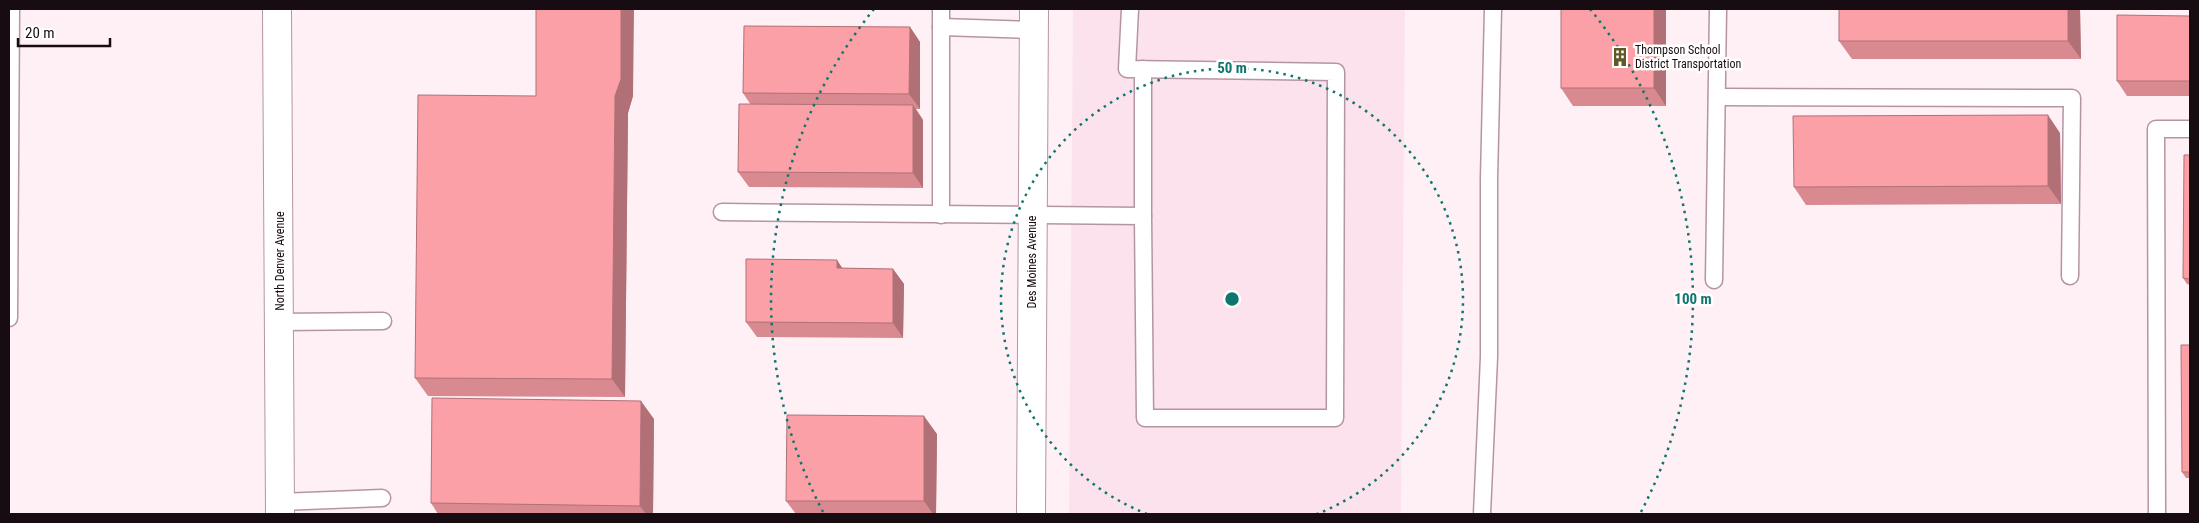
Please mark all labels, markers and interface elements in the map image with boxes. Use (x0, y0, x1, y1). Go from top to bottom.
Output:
scale bar (18, 15, 110, 47)
text: 20 m (25, 24, 55, 42)
place label: Thompson School District Transportation (1635, 43, 1741, 71)
building icon: Thompson School District Transportation (1609, 46, 1631, 68)
text: 50 m (1217, 59, 1247, 77)
street label: North Denver Avenue (273, 211, 287, 311)
street label: Des Moines Avenue (1025, 215, 1039, 308)
centre of rings (1223, 290, 1241, 308)
text: 100 m (1674, 290, 1712, 308)

